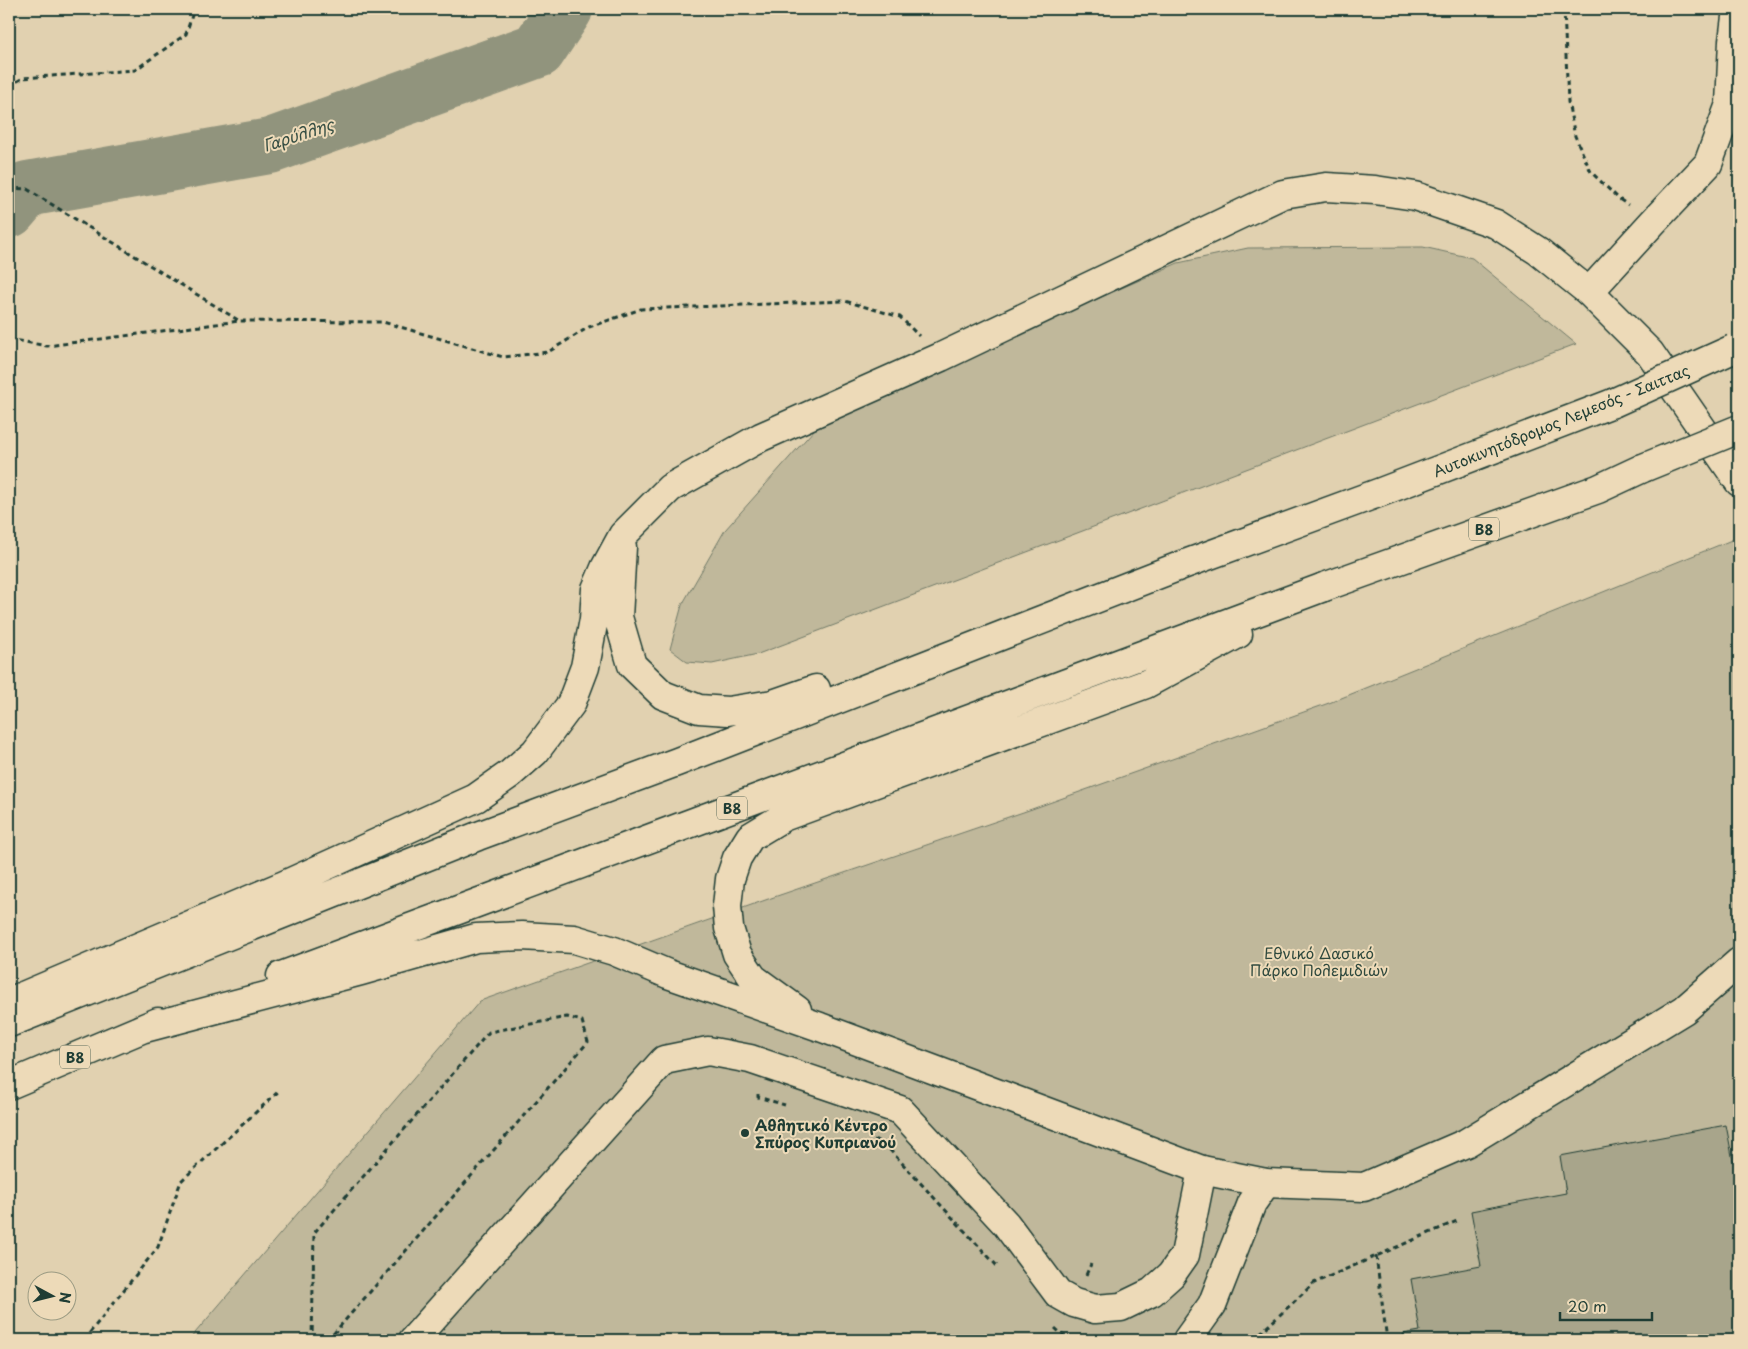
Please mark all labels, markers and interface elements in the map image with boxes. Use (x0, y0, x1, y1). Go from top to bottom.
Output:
water label: Γαρύλλης (259, 111, 338, 157)
street label: Αυτοκινητόδρομος Λεμεσός - Σαιττας (1429, 358, 1693, 482)
road number: B8 (1469, 518, 1499, 540)
road number: B8 (717, 796, 747, 820)
park label: Εθνικό Δασικό Πάρκο Πολεμιδιών (1250, 941, 1388, 981)
road number: B8 (60, 1046, 90, 1068)
place label: Αθλητικό Κέντρο Σπύρος Κυπριανού (755, 1113, 896, 1153)
marker: Αθλητικό Κέντρο Σπύρος Κυπριανού (739, 1127, 751, 1139)
north arrow (28, 1272, 78, 1322)
scale bar (1560, 1289, 1653, 1321)
text: N (54, 1291, 76, 1304)
text: 20 m (1568, 1294, 1607, 1317)

